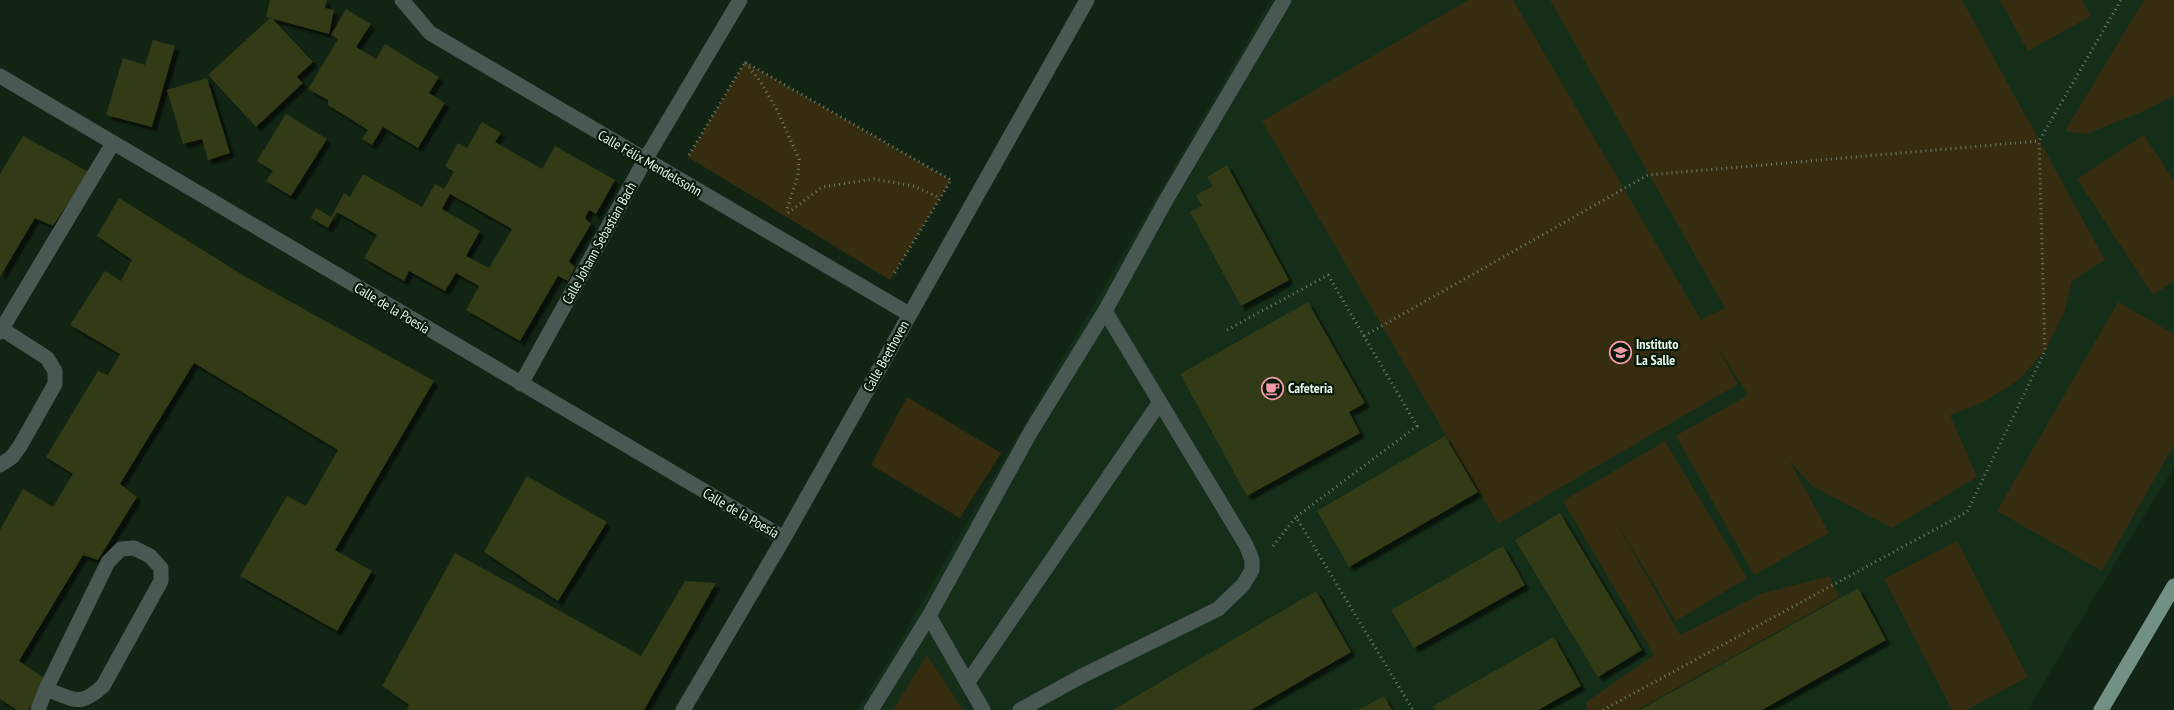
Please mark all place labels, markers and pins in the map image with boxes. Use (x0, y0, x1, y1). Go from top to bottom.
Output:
place label: Instituto La Salle (1636, 335, 1678, 369)
school or university icon: Instituto La Salle (1608, 340, 1632, 364)
cafe icon: Cafeteria (1260, 376, 1284, 400)
place label: Cafeteria (1288, 379, 1333, 397)

